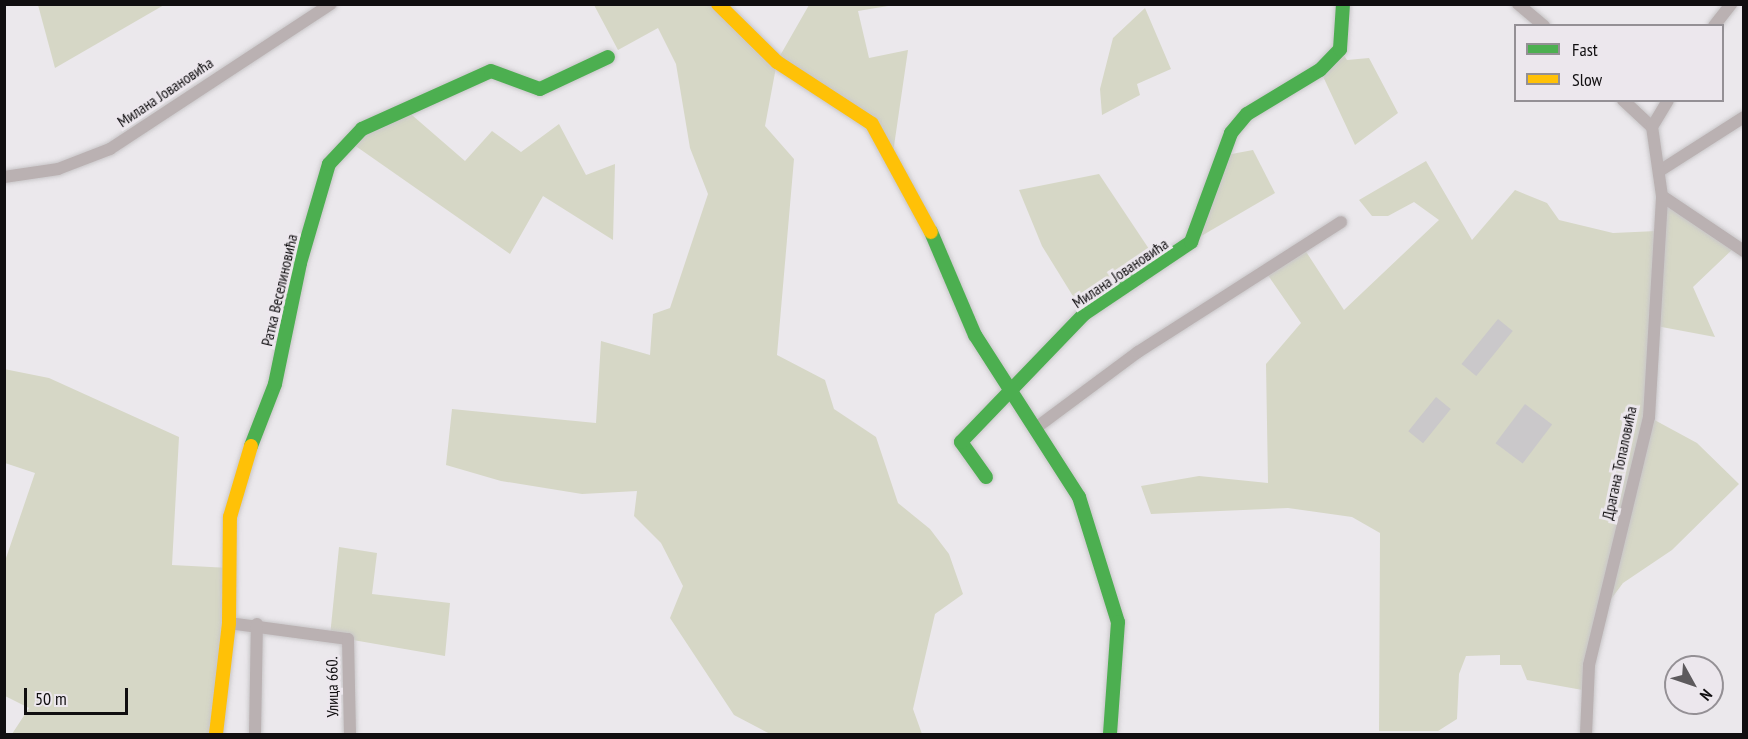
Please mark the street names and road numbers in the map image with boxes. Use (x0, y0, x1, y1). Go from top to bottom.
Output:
street label: Милана Јовановића (113, 53, 217, 131)
street label: Ратка Веселиновића (257, 232, 301, 348)
street label: Милана Јовановића (1068, 234, 1172, 312)
street label: Драгана Топаловића (1598, 404, 1640, 522)
street label: Улица 660. (322, 656, 342, 718)

